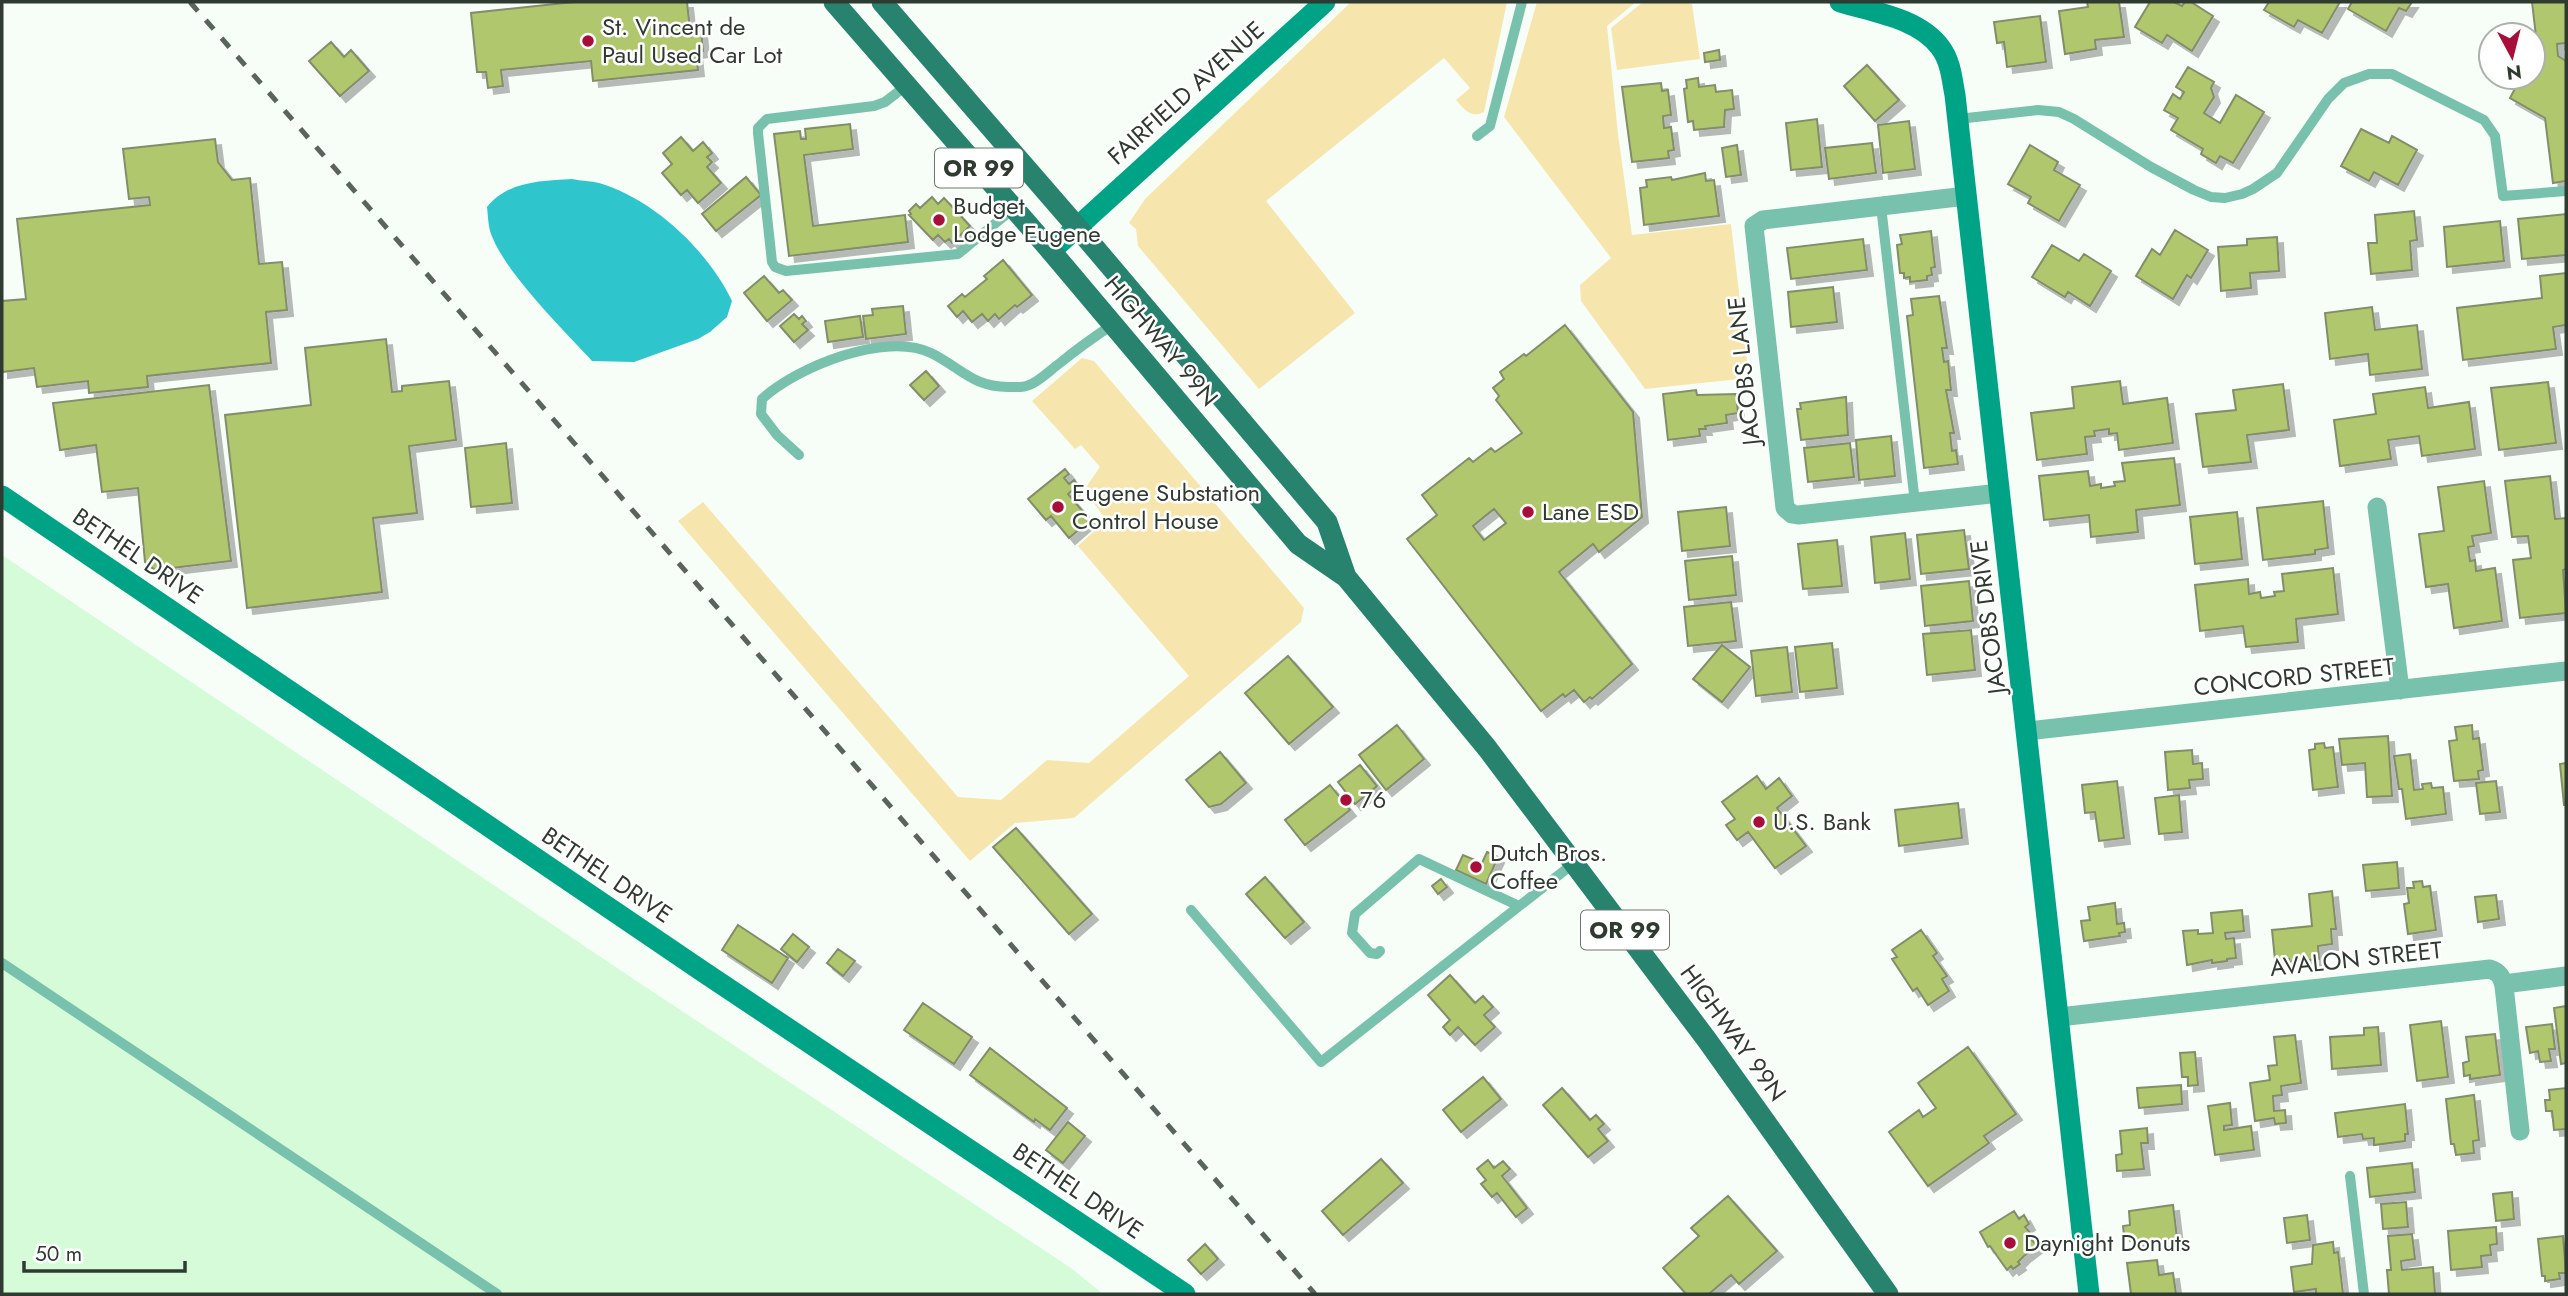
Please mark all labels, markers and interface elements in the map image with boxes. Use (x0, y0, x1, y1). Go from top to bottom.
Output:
place label: St. Vincent de Paul Used Car Lot (602, 9, 783, 72)
street label: FAIRFIELD AVENUE (1100, 13, 1272, 173)
north arrow (2477, 21, 2547, 91)
marker: St. Vincent de Paul Used Car Lot (580, 33, 596, 49)
text: N (2505, 58, 2523, 87)
road number: OR 99 (935, 148, 1023, 188)
place label: Budget Lodge Eugene (953, 188, 1101, 251)
marker: Budget Lodge Eugene (931, 212, 947, 228)
street label: HIGHWAY 99N (1096, 268, 1227, 414)
street label: JACOBS LANE (1718, 295, 1769, 450)
place label: Eugene Substation Control House (1072, 475, 1260, 538)
place label: Lane ESD (1542, 494, 1639, 529)
street label: BETHEL DRIVE (66, 499, 211, 612)
marker: Eugene Substation Control House (1050, 499, 1066, 515)
marker: Lane ESD (1520, 504, 1536, 520)
street label: JACOBS DRIVE (1961, 538, 2015, 699)
street label: CONCORD STREET (2192, 649, 2396, 704)
place label: 76 (1360, 782, 1386, 817)
marker: 76 (1338, 792, 1354, 808)
place label: U.S. Bank (1773, 804, 1871, 839)
marker: U.S. Bank (1751, 814, 1767, 830)
street label: BETHEL DRIVE (535, 818, 680, 931)
place label: Dutch Bros. Coffee (1490, 835, 1607, 898)
marker: Dutch Bros. Coffee (1468, 859, 1484, 875)
road number: OR 99 (1581, 911, 1669, 950)
street label: AVALON STREET (2268, 932, 2444, 985)
street label: HIGHWAY 99N (1672, 957, 1795, 1108)
street label: BETHEL DRIVE (1006, 1134, 1151, 1247)
place label: Daynight Donuts (2024, 1225, 2190, 1260)
scale bar (24, 1230, 186, 1274)
marker: Daynight Donuts (2002, 1235, 2018, 1251)
text: 50 m (35, 1239, 82, 1269)

